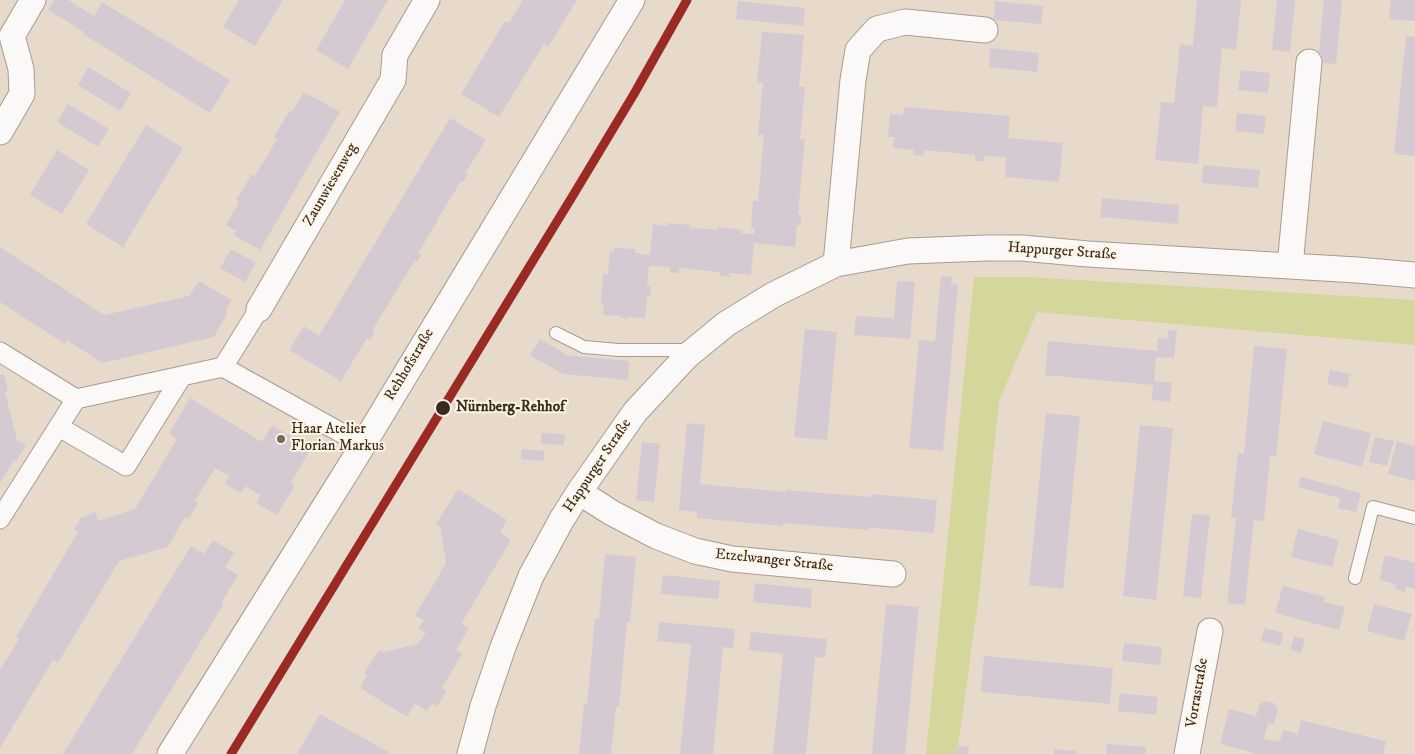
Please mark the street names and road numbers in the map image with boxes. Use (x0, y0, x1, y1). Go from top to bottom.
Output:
street label: Zaunwiesenweg (300, 140, 362, 230)
street label: Happurger Straße (1007, 239, 1117, 265)
street label: Rehhofstraße (381, 326, 439, 404)
street label: Happurger Straße (560, 416, 636, 516)
street label: Etzelwanger Straße (714, 546, 834, 576)
street label: Vorrastraße (1183, 657, 1213, 729)

